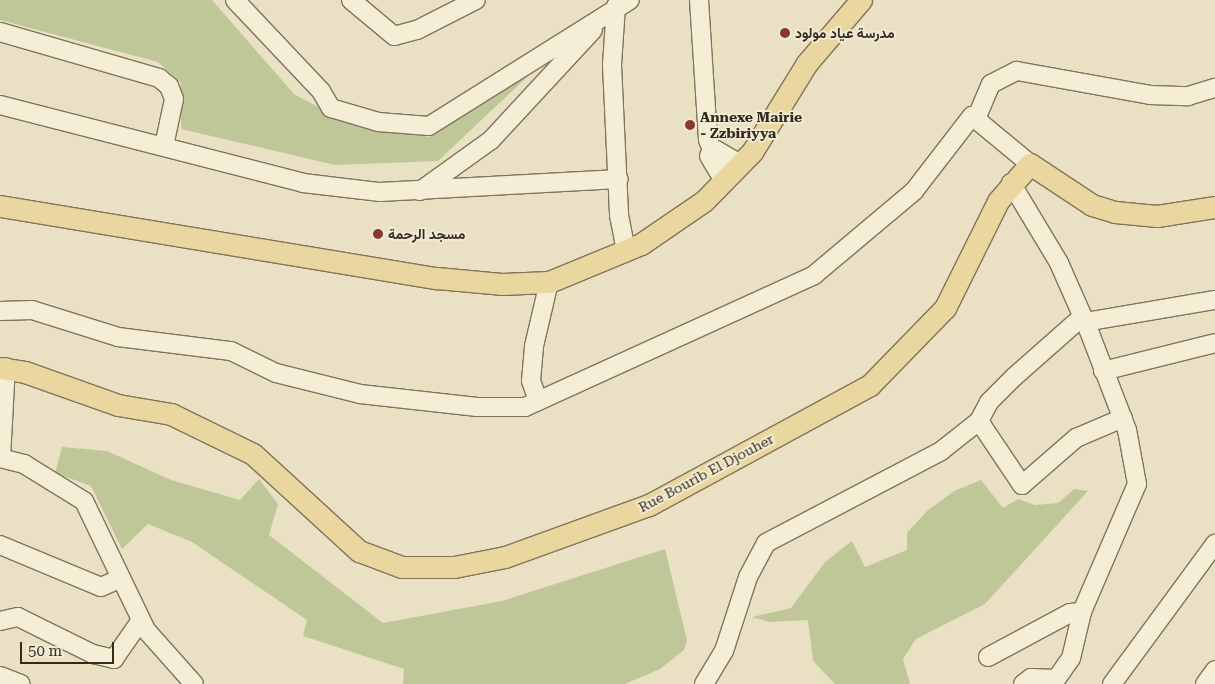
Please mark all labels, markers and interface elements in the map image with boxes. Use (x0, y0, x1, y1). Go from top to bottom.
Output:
place label: مدرسة عياد مولود (795, 25, 895, 41)
marker: مدرسة عياد مولود (779, 27, 791, 39)
place label: Annexe Mairie - Zzbiriyya (700, 109, 802, 142)
marker: Annexe Mairie - Zzbiriyya (684, 119, 696, 131)
place label: مسجد الرحمة (388, 226, 465, 242)
marker: مسجد الرحمة (372, 228, 384, 240)
street label: Rue Bourib El Djouher (636, 430, 776, 516)
scale bar (22, 632, 116, 664)
text: 50 m (28, 642, 62, 660)

